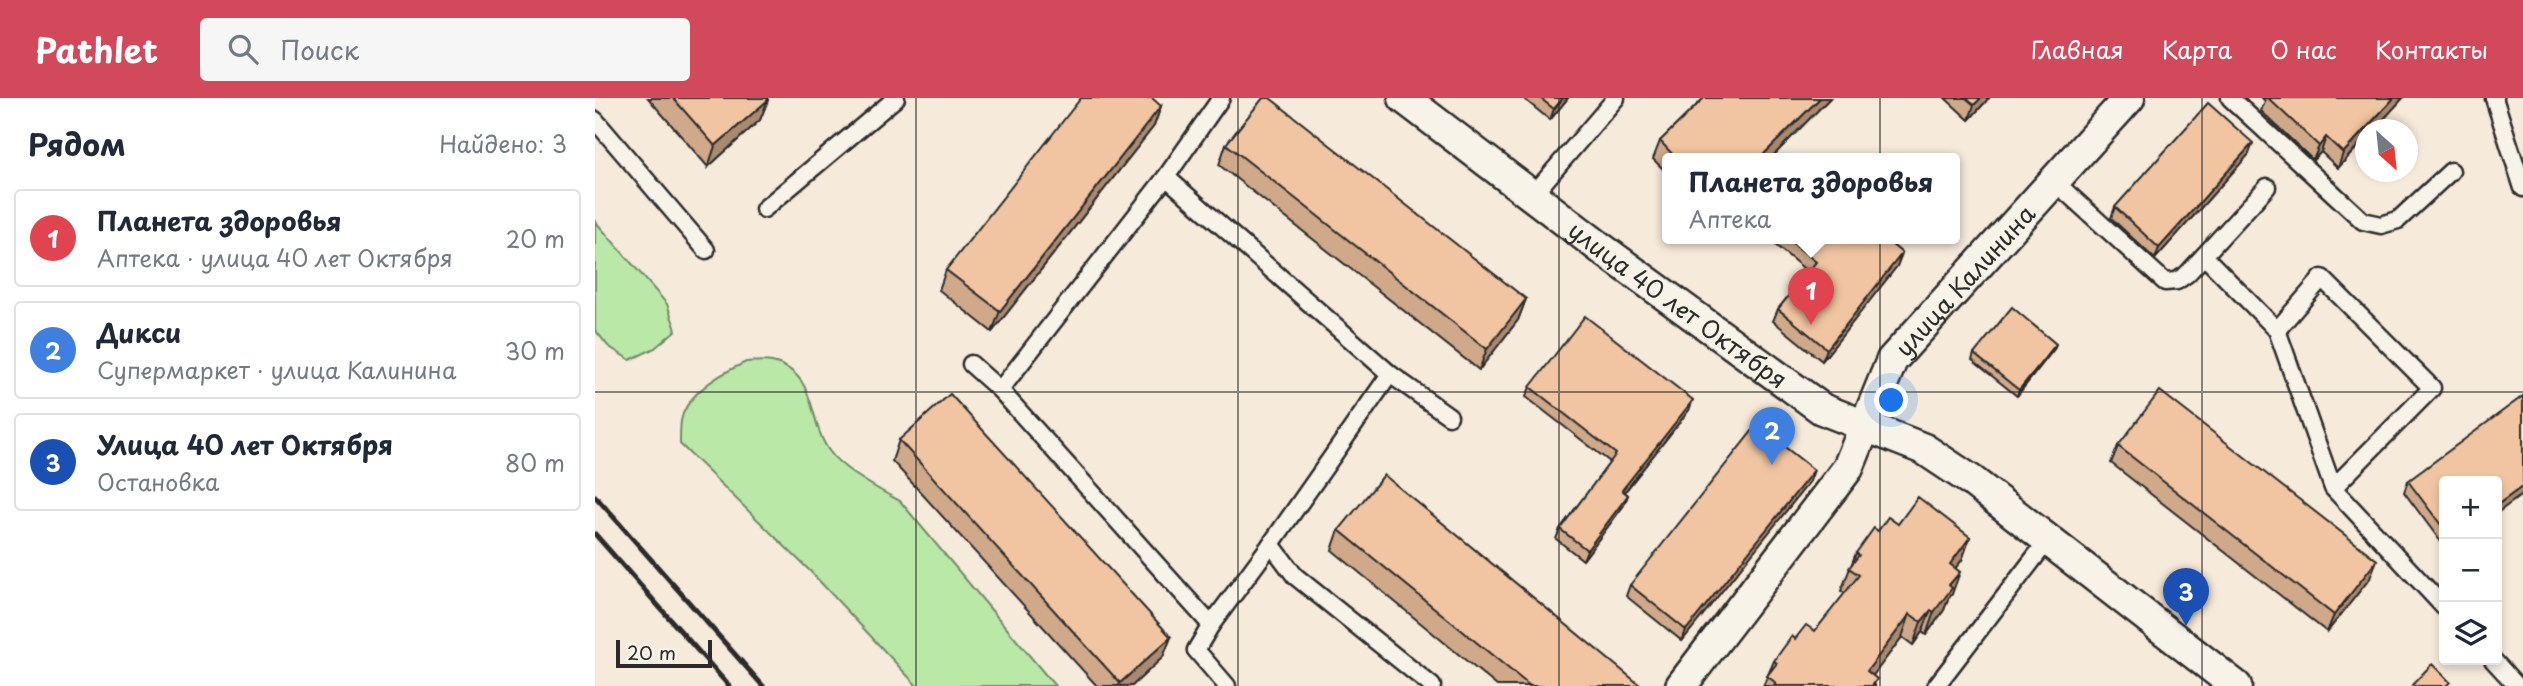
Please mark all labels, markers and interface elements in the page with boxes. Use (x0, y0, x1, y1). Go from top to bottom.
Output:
search box (200, 18, 690, 81)
text: Pathlet (35, 24, 158, 74)
icon: search (224, 30, 262, 68)
text: Поиск (280, 30, 359, 69)
text: Главная (2031, 31, 2124, 67)
text: Карта (2162, 31, 2232, 67)
text: О нас (2270, 31, 2337, 67)
text: Контакты (2375, 31, 2488, 67)
north arrow (2355, 119, 2418, 182)
text: Рядом (28, 121, 126, 166)
text: Найдено: 3 (439, 126, 567, 161)
popup (1662, 153, 1960, 244)
text: Планета здоровья (1689, 162, 1933, 201)
street label: улица Калинина (1886, 196, 2043, 364)
text: Планета здоровья (97, 201, 342, 240)
text: Аптека (1689, 201, 1771, 236)
street label: улица 40 лет Октября (1561, 212, 1795, 396)
text: 1 (48, 221, 59, 256)
text: 20 m (506, 221, 565, 256)
text: Аптека · улица 40 лет Октября (97, 240, 453, 275)
pin: 1 (1788, 267, 1834, 325)
text: Дикси (97, 313, 181, 352)
text: 2 (45, 333, 61, 368)
text: 30 m (504, 333, 565, 368)
text: Супермаркет · улица Калинина (97, 352, 456, 387)
your location (1874, 383, 1908, 417)
pin: 2 (1749, 407, 1795, 465)
text: Улица 40 лет Октября (97, 425, 393, 464)
text: 3 (45, 445, 61, 480)
text: 80 m (505, 445, 565, 480)
text: Остановка (97, 464, 219, 499)
map controls (2439, 476, 2502, 665)
button: + (2439, 476, 2502, 539)
button: − (2439, 539, 2502, 602)
pin: 3 (2163, 568, 2209, 626)
button: layers (2439, 602, 2502, 665)
scale bar (616, 637, 712, 669)
text: 20 m (627, 638, 676, 666)

